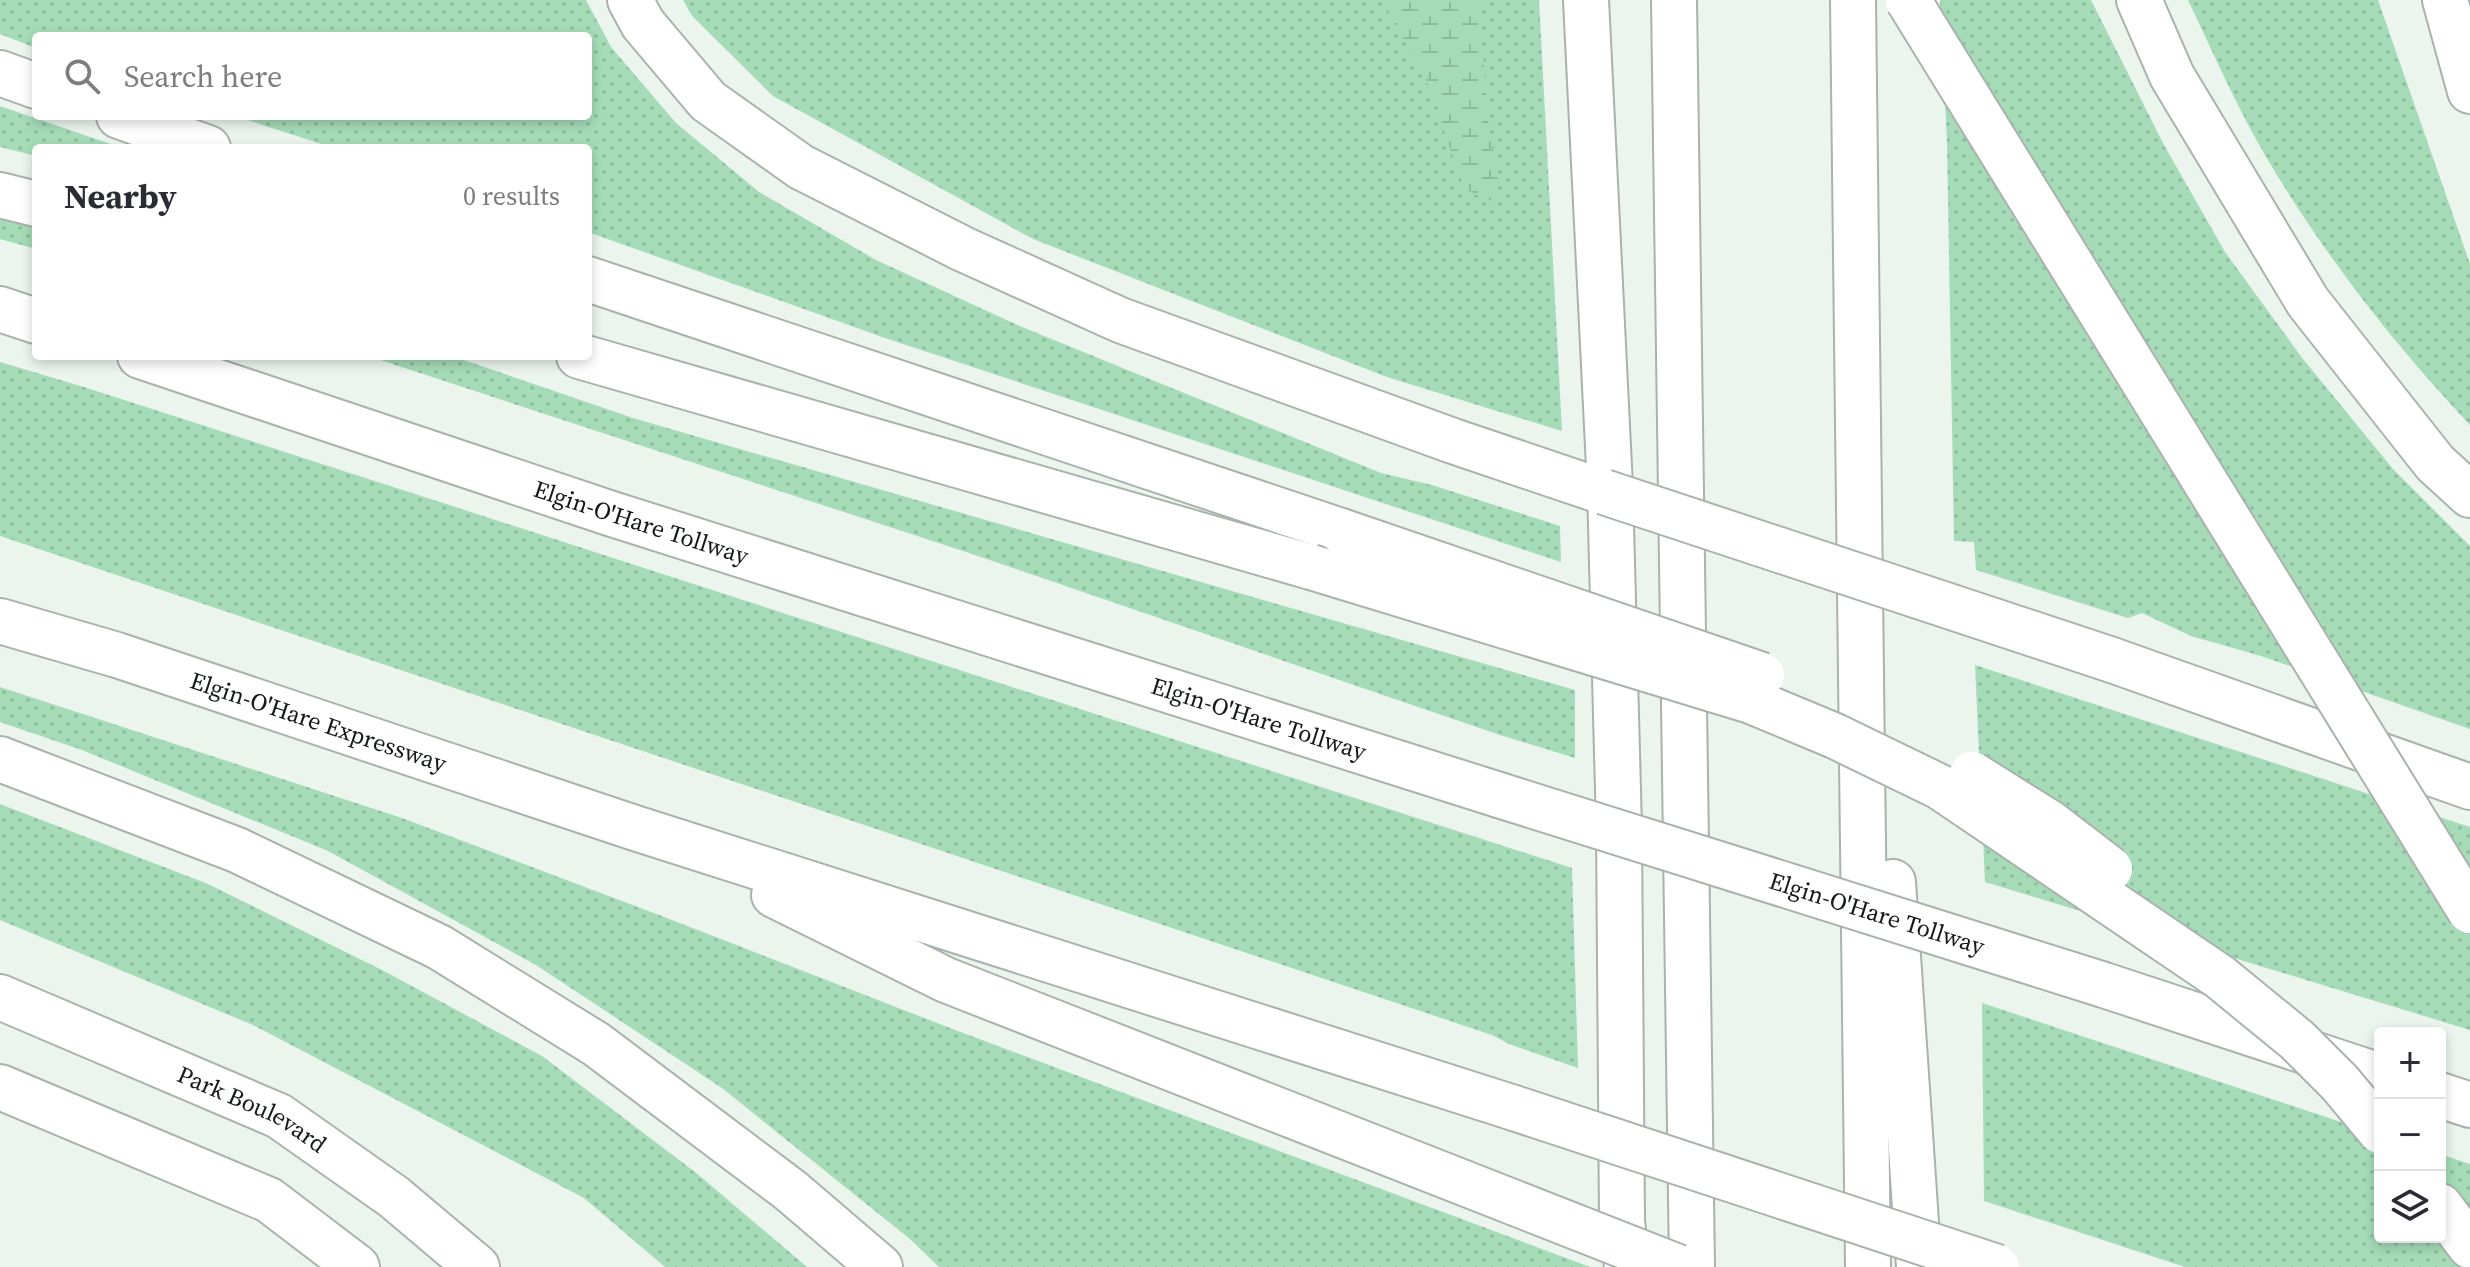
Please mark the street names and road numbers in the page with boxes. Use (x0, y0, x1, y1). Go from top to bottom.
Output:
street label: Elgin-O'Hare Tollway (529, 472, 753, 572)
street label: Elgin-O'Hare Expressway (186, 664, 451, 780)
street label: Elgin-O'Hare Tollway (1147, 669, 1371, 768)
street label: Elgin-O'Hare Tollway (1765, 864, 1989, 963)
street label: Park Boulevard (172, 1058, 334, 1161)

